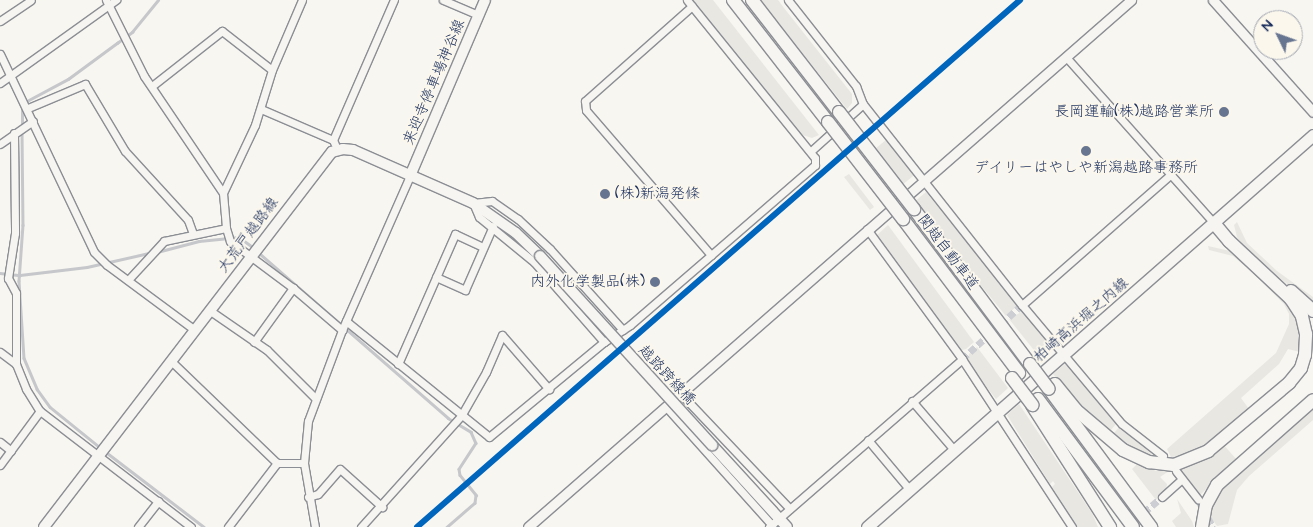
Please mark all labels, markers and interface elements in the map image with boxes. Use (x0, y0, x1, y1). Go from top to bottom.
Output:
north arrow (1253, 10, 1303, 60)
street label: 来迎寺停車場神谷線 (399, 16, 469, 148)
text: N (1257, 16, 1278, 36)
place label: 長岡運輸(株)越路営業所 (1054, 103, 1214, 121)
marker: 長岡運輸(株)越路営業所 (1218, 106, 1230, 118)
marker: デイリーはやしや新潟越路事務所 (1080, 145, 1092, 157)
place label: デイリーはやしや新潟越路事務所 (974, 159, 1198, 177)
place label: (株)新潟発條 (615, 185, 700, 203)
marker: (株)新潟発條 (599, 188, 611, 200)
street label: 大荒戸越路線 (214, 194, 282, 276)
street label: 関越自動車道 (914, 211, 982, 293)
place label: 内外化学製品(株) (530, 273, 645, 291)
street label: 柏崎高浜堀之内線 (1030, 274, 1132, 366)
marker: 内外化学製品(株) (649, 276, 661, 288)
street label: 越路跨線橋 (635, 341, 699, 409)

